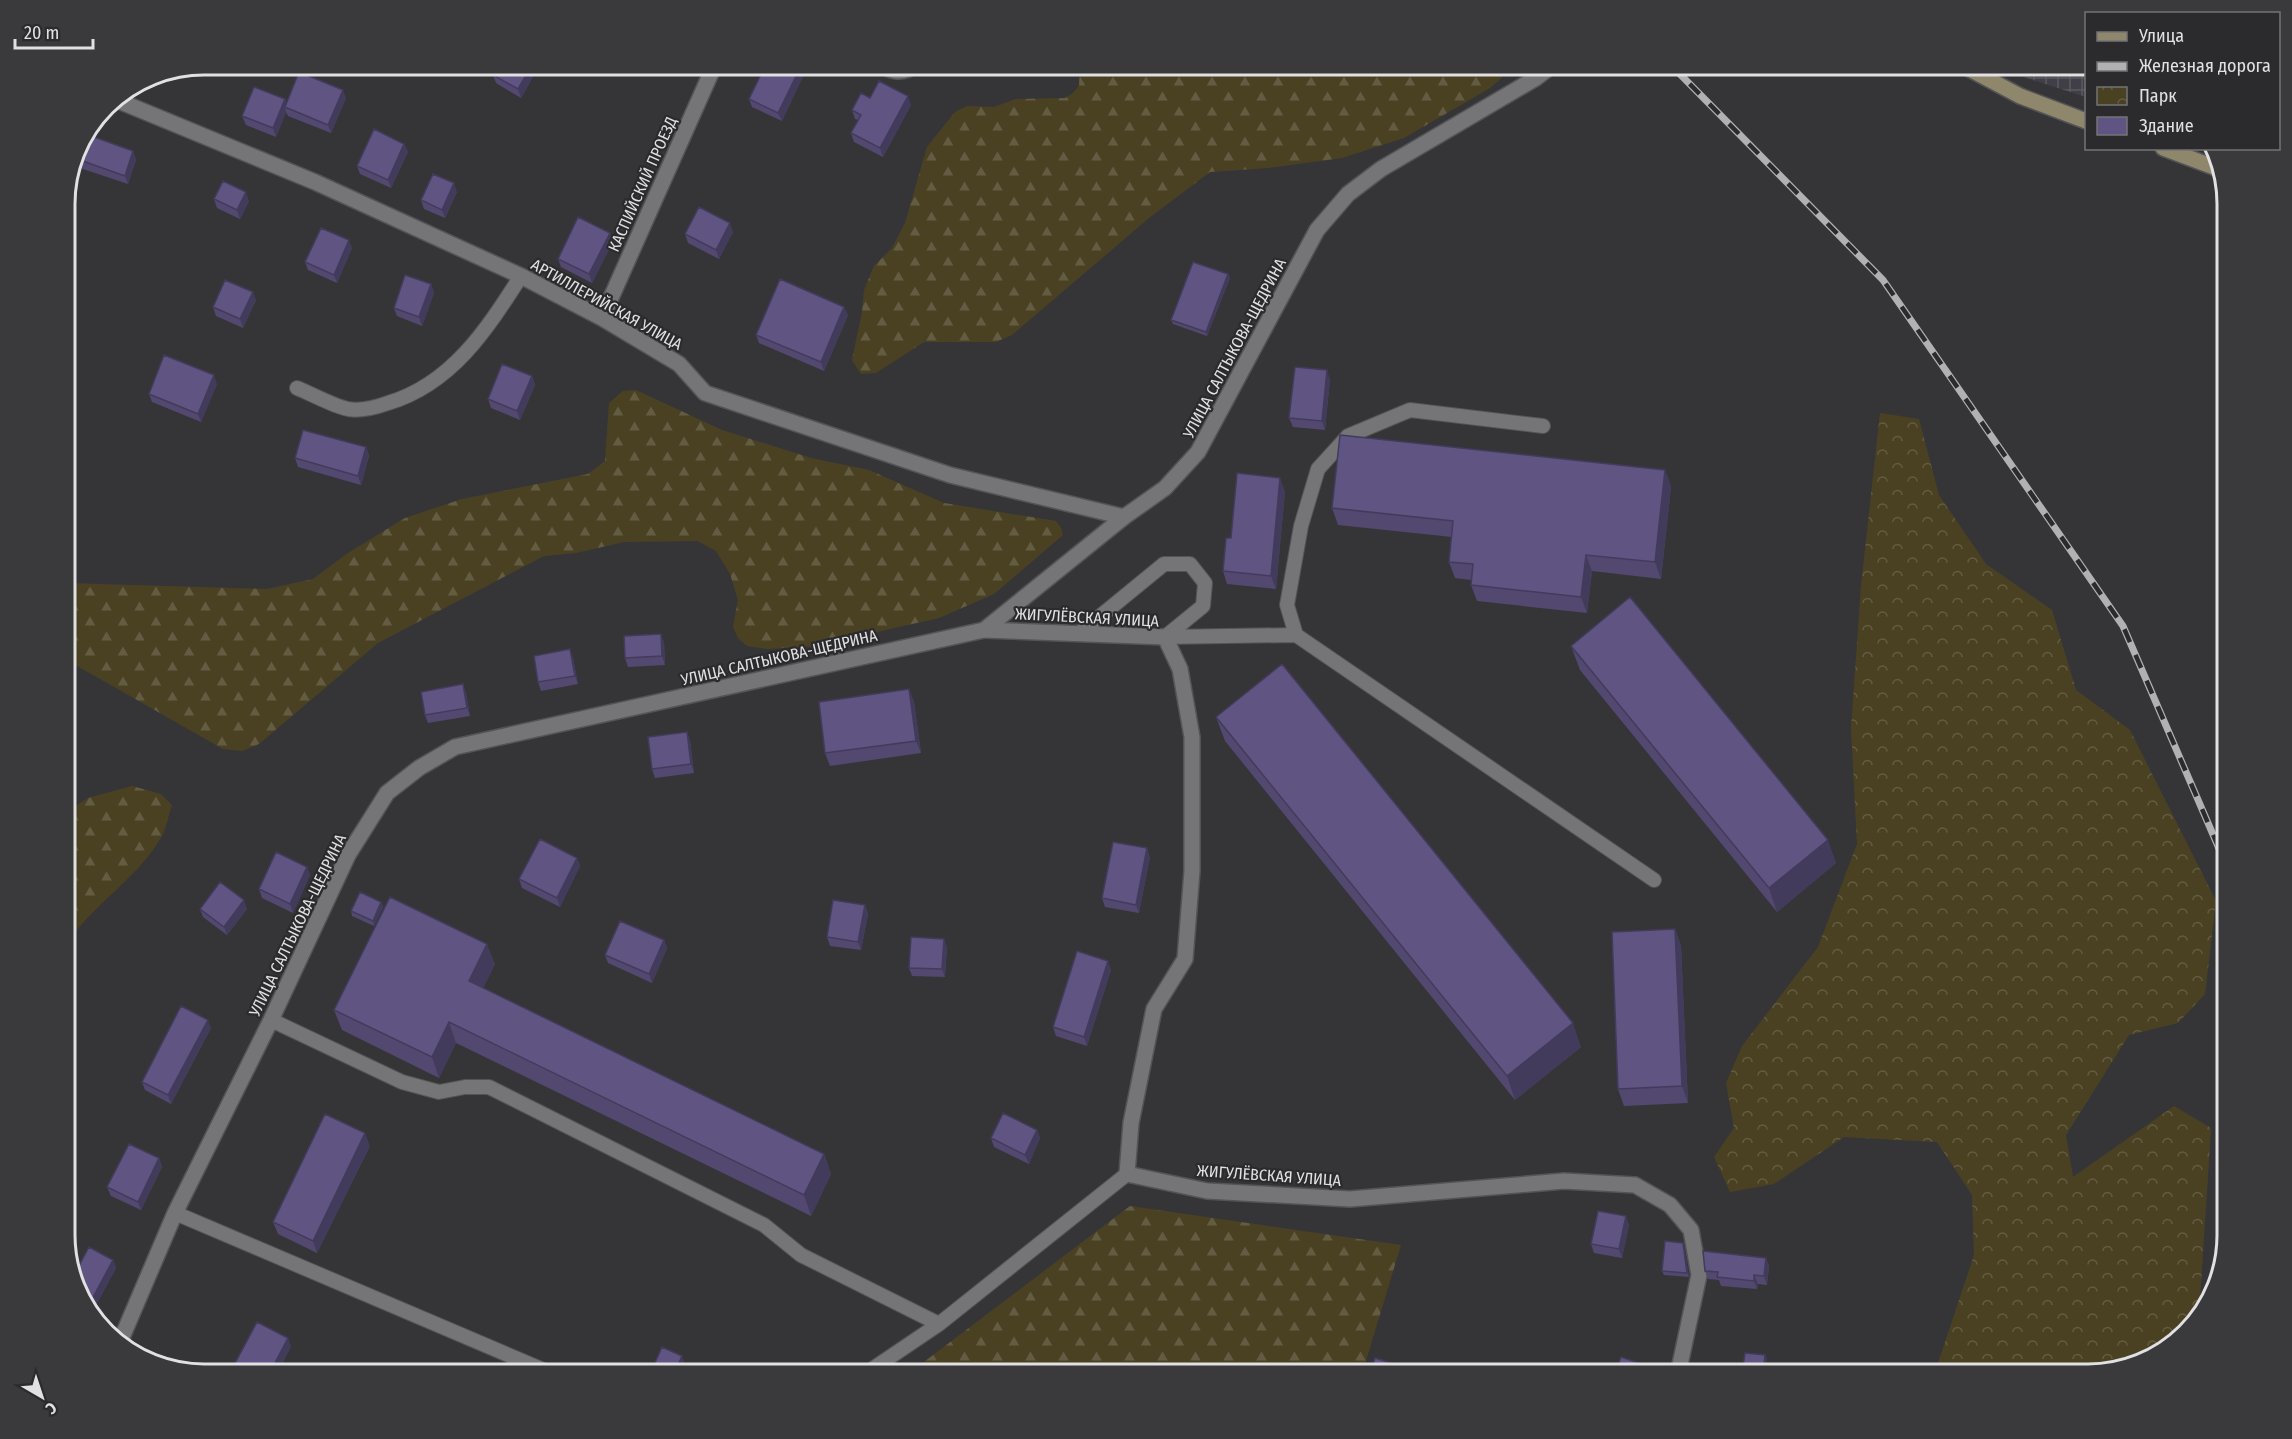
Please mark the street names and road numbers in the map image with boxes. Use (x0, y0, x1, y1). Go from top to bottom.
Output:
street label: КАСПИЙСКИЙ ПРОЕЗД (604, 114, 681, 255)
street label: АРТИЛЛЕРИЙСКАЯ УЛИЦА (528, 255, 686, 354)
street label: УЛИЦА САЛТЫКОВА-ЩЕДРИНА (1178, 255, 1290, 442)
street label: ЖИГУЛЁВСКАЯ УЛИЦА (1014, 604, 1160, 631)
street label: УЛИЦА САЛТЫКОВА-ЩЕДРИНА (678, 626, 880, 690)
street label: УЛИЦА САЛТЫКОВА-ЩЕДРИНА (244, 830, 350, 1021)
street label: ЖИГУЛЁВСКАЯ УЛИЦА (1196, 1161, 1342, 1190)

